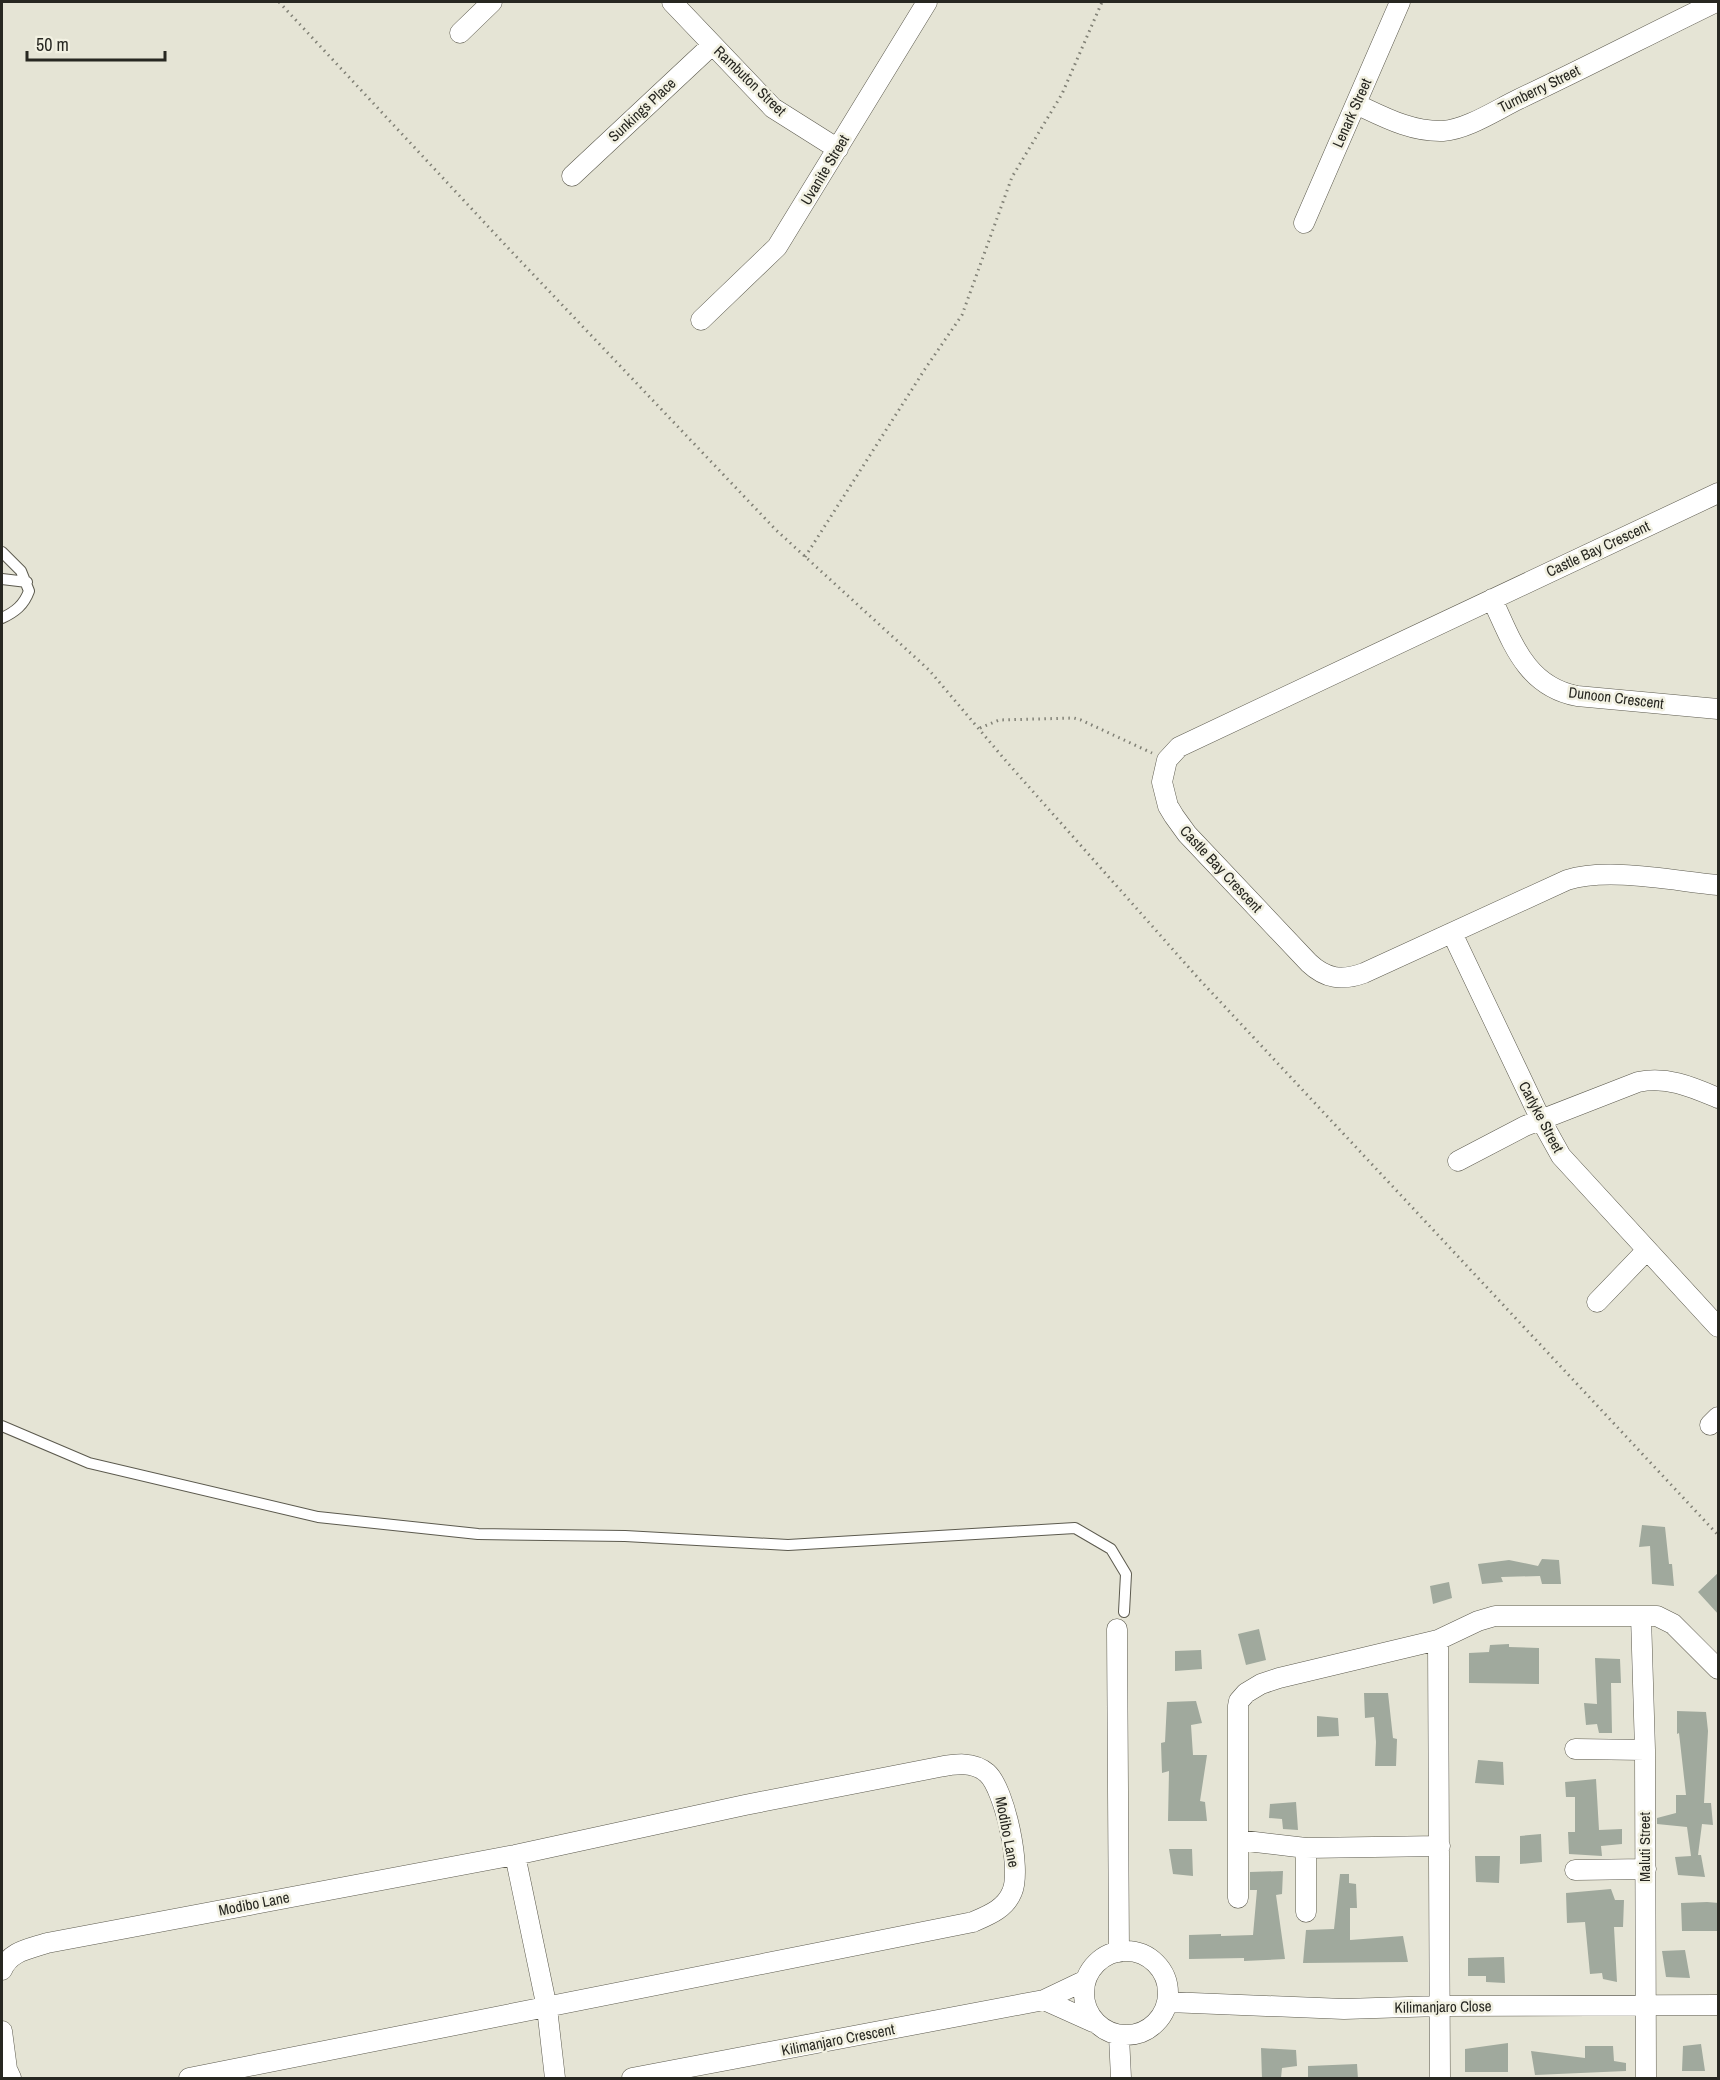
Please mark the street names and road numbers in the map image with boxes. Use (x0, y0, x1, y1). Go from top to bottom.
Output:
street label: Rambuton Street (710, 41, 791, 121)
street label: Turnberry Street (1494, 59, 1584, 117)
street label: Sunkings Place (603, 73, 680, 146)
street label: Lenark Street (1327, 74, 1376, 151)
street label: Uvanite Street (795, 130, 854, 209)
street label: Castle Bay Crescent (1543, 515, 1654, 582)
street label: Dunoon Crescent (1567, 681, 1665, 714)
street label: Castle Bay Crescent (1175, 820, 1268, 917)
street label: Carlyke Street (1514, 1077, 1569, 1157)
street label: Modibo Lane (990, 1795, 1025, 1869)
street label: Maluti Street (1634, 1812, 1655, 1882)
street label: Modibo Lane (217, 1886, 291, 1921)
street label: Kilimanjaro Close (1394, 1995, 1492, 2018)
street label: Kilimanjaro Crescent (780, 2018, 897, 2061)

